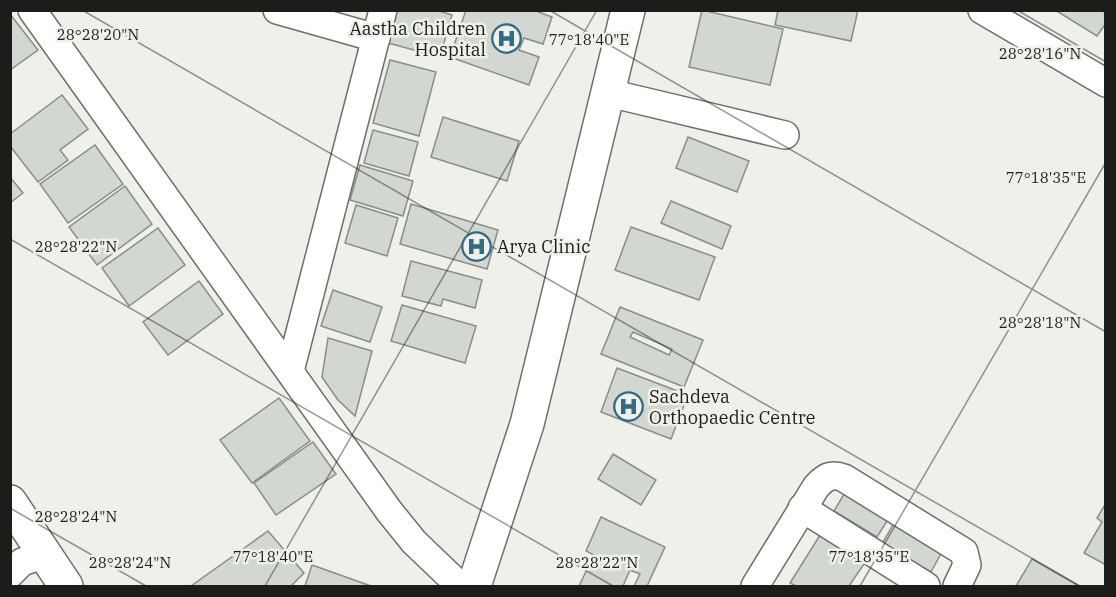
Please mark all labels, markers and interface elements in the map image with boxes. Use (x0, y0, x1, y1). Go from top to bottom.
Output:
place label: Aastha Children Hospital (350, 17, 486, 61)
hospital icon: Aastha Children Hospital (491, 23, 523, 55)
text: 28°28'20"N (57, 25, 139, 44)
text: 77°18'40"E (549, 30, 629, 49)
text: 28°28'16"N (999, 44, 1081, 63)
text: 77°18'35"E (1006, 168, 1086, 187)
hospital icon: Arya Clinic (460, 231, 492, 263)
place label: Arya Clinic (497, 235, 590, 258)
text: 28°28'22"N (35, 237, 117, 256)
text: 28°28'18"N (999, 313, 1081, 332)
place label: Sachdeva Orthopaedic Centre (649, 385, 815, 429)
hospital icon: Sachdeva Orthopaedic Centre (612, 391, 644, 423)
text: 28°28'24"N (35, 507, 117, 526)
text: 77°18'40"E (233, 547, 313, 566)
text: 77°18'35"E (829, 547, 909, 566)
text: 28°28'24"N (89, 553, 171, 572)
text: 28°28'22"N (556, 553, 638, 572)

